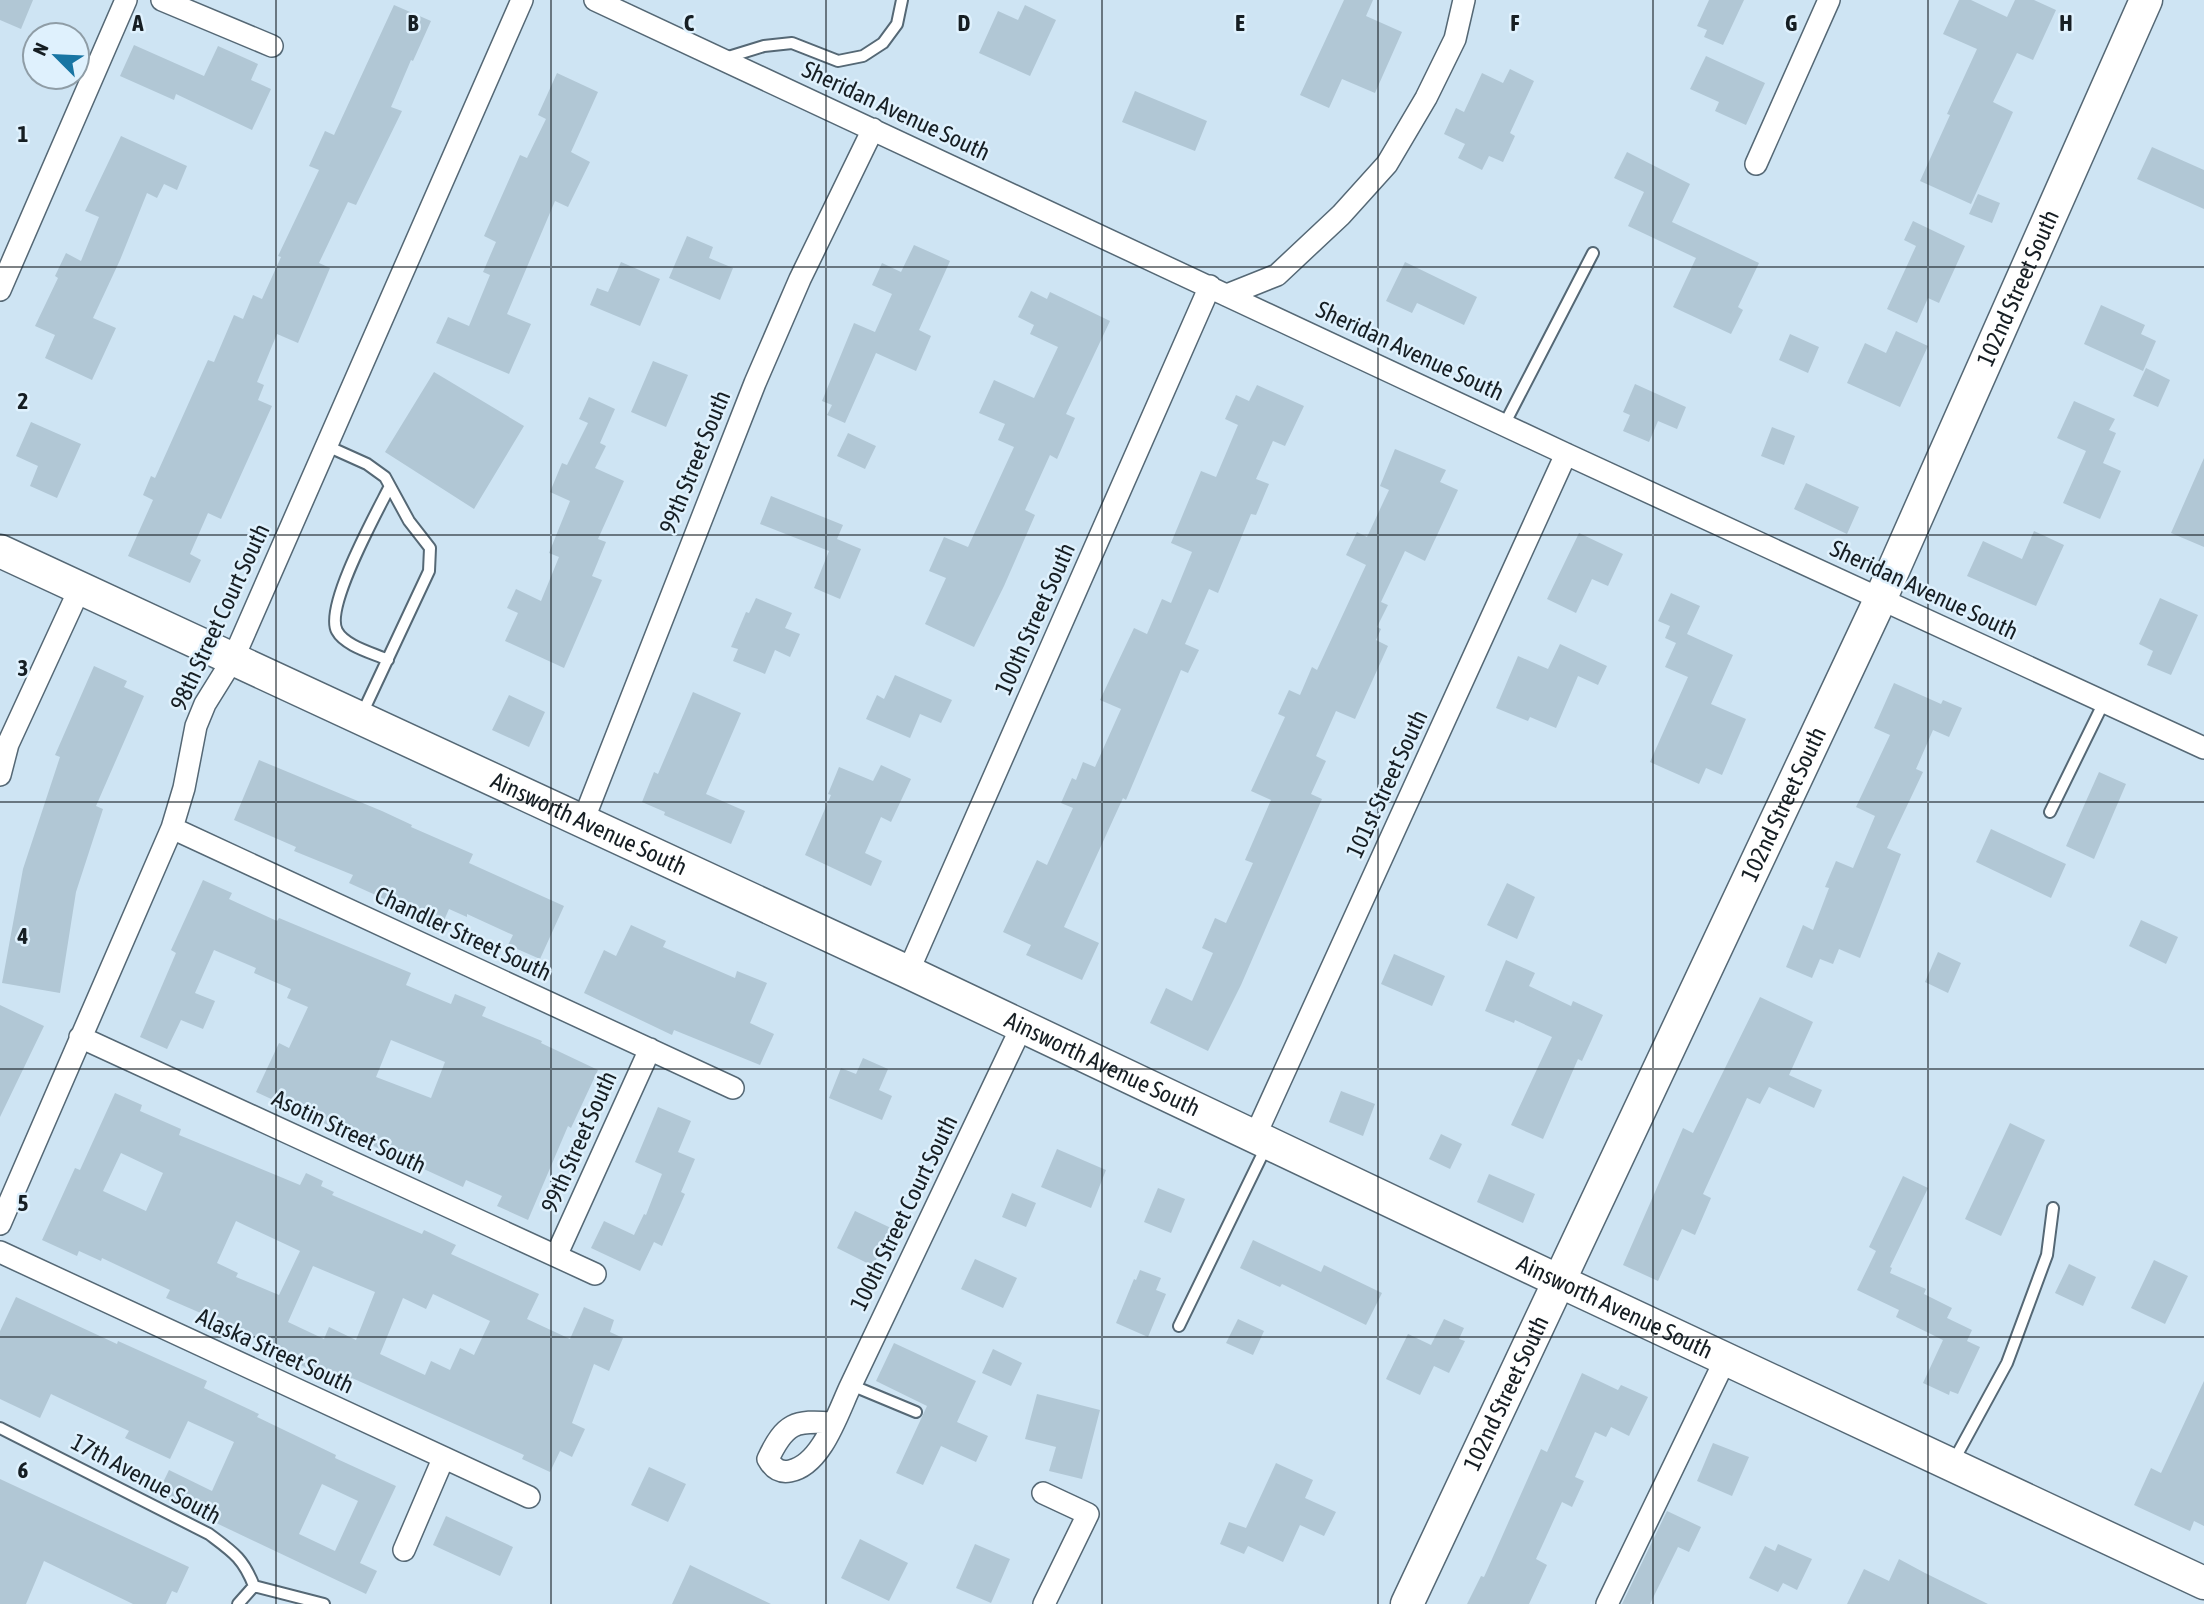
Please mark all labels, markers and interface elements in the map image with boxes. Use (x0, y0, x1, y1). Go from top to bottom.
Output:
text: A (131, 10, 144, 36)
text: B (408, 10, 419, 36)
text: C (684, 10, 695, 36)
text: D (958, 10, 971, 36)
text: E (1235, 10, 1245, 36)
text: F (1510, 10, 1520, 36)
text: G (1785, 10, 1797, 36)
text: H (2059, 10, 2073, 36)
north arrow (21, 21, 91, 91)
text: N (28, 39, 53, 59)
street label: Sheridan Avenue South (798, 55, 994, 166)
text: 1 (18, 121, 29, 147)
street label: 102nd Street South (1971, 206, 2064, 370)
street label: Sheridan Avenue South (1312, 295, 1508, 406)
street label: 99th Street South (654, 386, 735, 537)
text: 2 (18, 388, 28, 414)
street label: 98th Street Court South (165, 519, 275, 714)
street label: Sheridan Avenue South (1826, 534, 2022, 645)
street label: 100th Street South (989, 539, 1080, 699)
text: 3 (18, 655, 28, 681)
street label: 101st Street South (1341, 706, 1433, 862)
street label: 102nd Street South (1735, 722, 1831, 886)
street label: Ainsworth Avenue South (487, 767, 691, 881)
street label: Chandler Street South (371, 881, 556, 986)
text: 4 (17, 923, 29, 949)
street label: Ainsworth Avenue South (1001, 1006, 1204, 1122)
street label: 99th Street South (535, 1067, 622, 1217)
street label: Asotin Street South (268, 1084, 430, 1179)
street label: 100th Street Court South (845, 1111, 963, 1315)
text: 5 (18, 1190, 29, 1216)
street label: Ainsworth Avenue South (1513, 1249, 1717, 1364)
street label: Alaska Street South (192, 1302, 358, 1399)
street label: 102nd Street South (1458, 1311, 1554, 1475)
street label: 17th Avenue South (67, 1428, 226, 1529)
text: 6 (18, 1457, 29, 1483)

